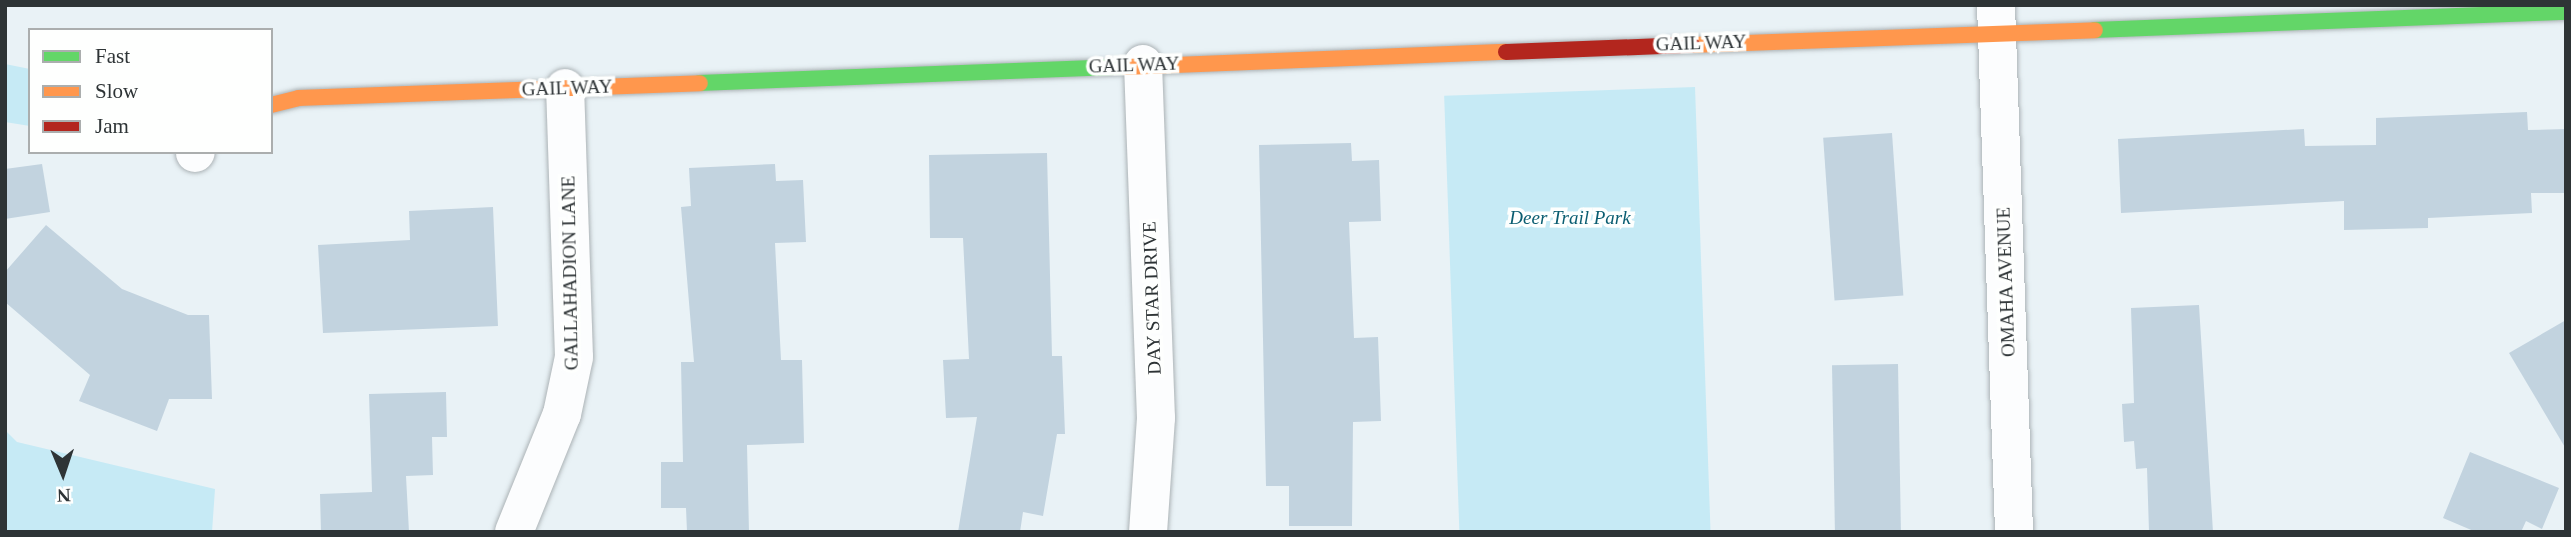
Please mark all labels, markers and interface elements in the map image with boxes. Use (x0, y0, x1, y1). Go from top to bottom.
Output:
legend (28, 28, 273, 154)
street label: GAIL WAY (1655, 30, 1747, 56)
text: Fast (95, 44, 130, 68)
street label: GAIL WAY (1088, 52, 1180, 78)
street label: GAIL WAY (521, 75, 613, 101)
text: Slow (95, 79, 138, 103)
text: Jam (95, 114, 129, 138)
street label: GALLAHADION LANE (557, 175, 583, 371)
street label: OMAHA AVENUE (1992, 206, 2020, 358)
park label: Deer Trail Park (1509, 207, 1631, 229)
street label: DAY STAR DRIVE (1138, 221, 1166, 375)
north arrow (28, 439, 98, 509)
text: N (57, 485, 71, 506)

